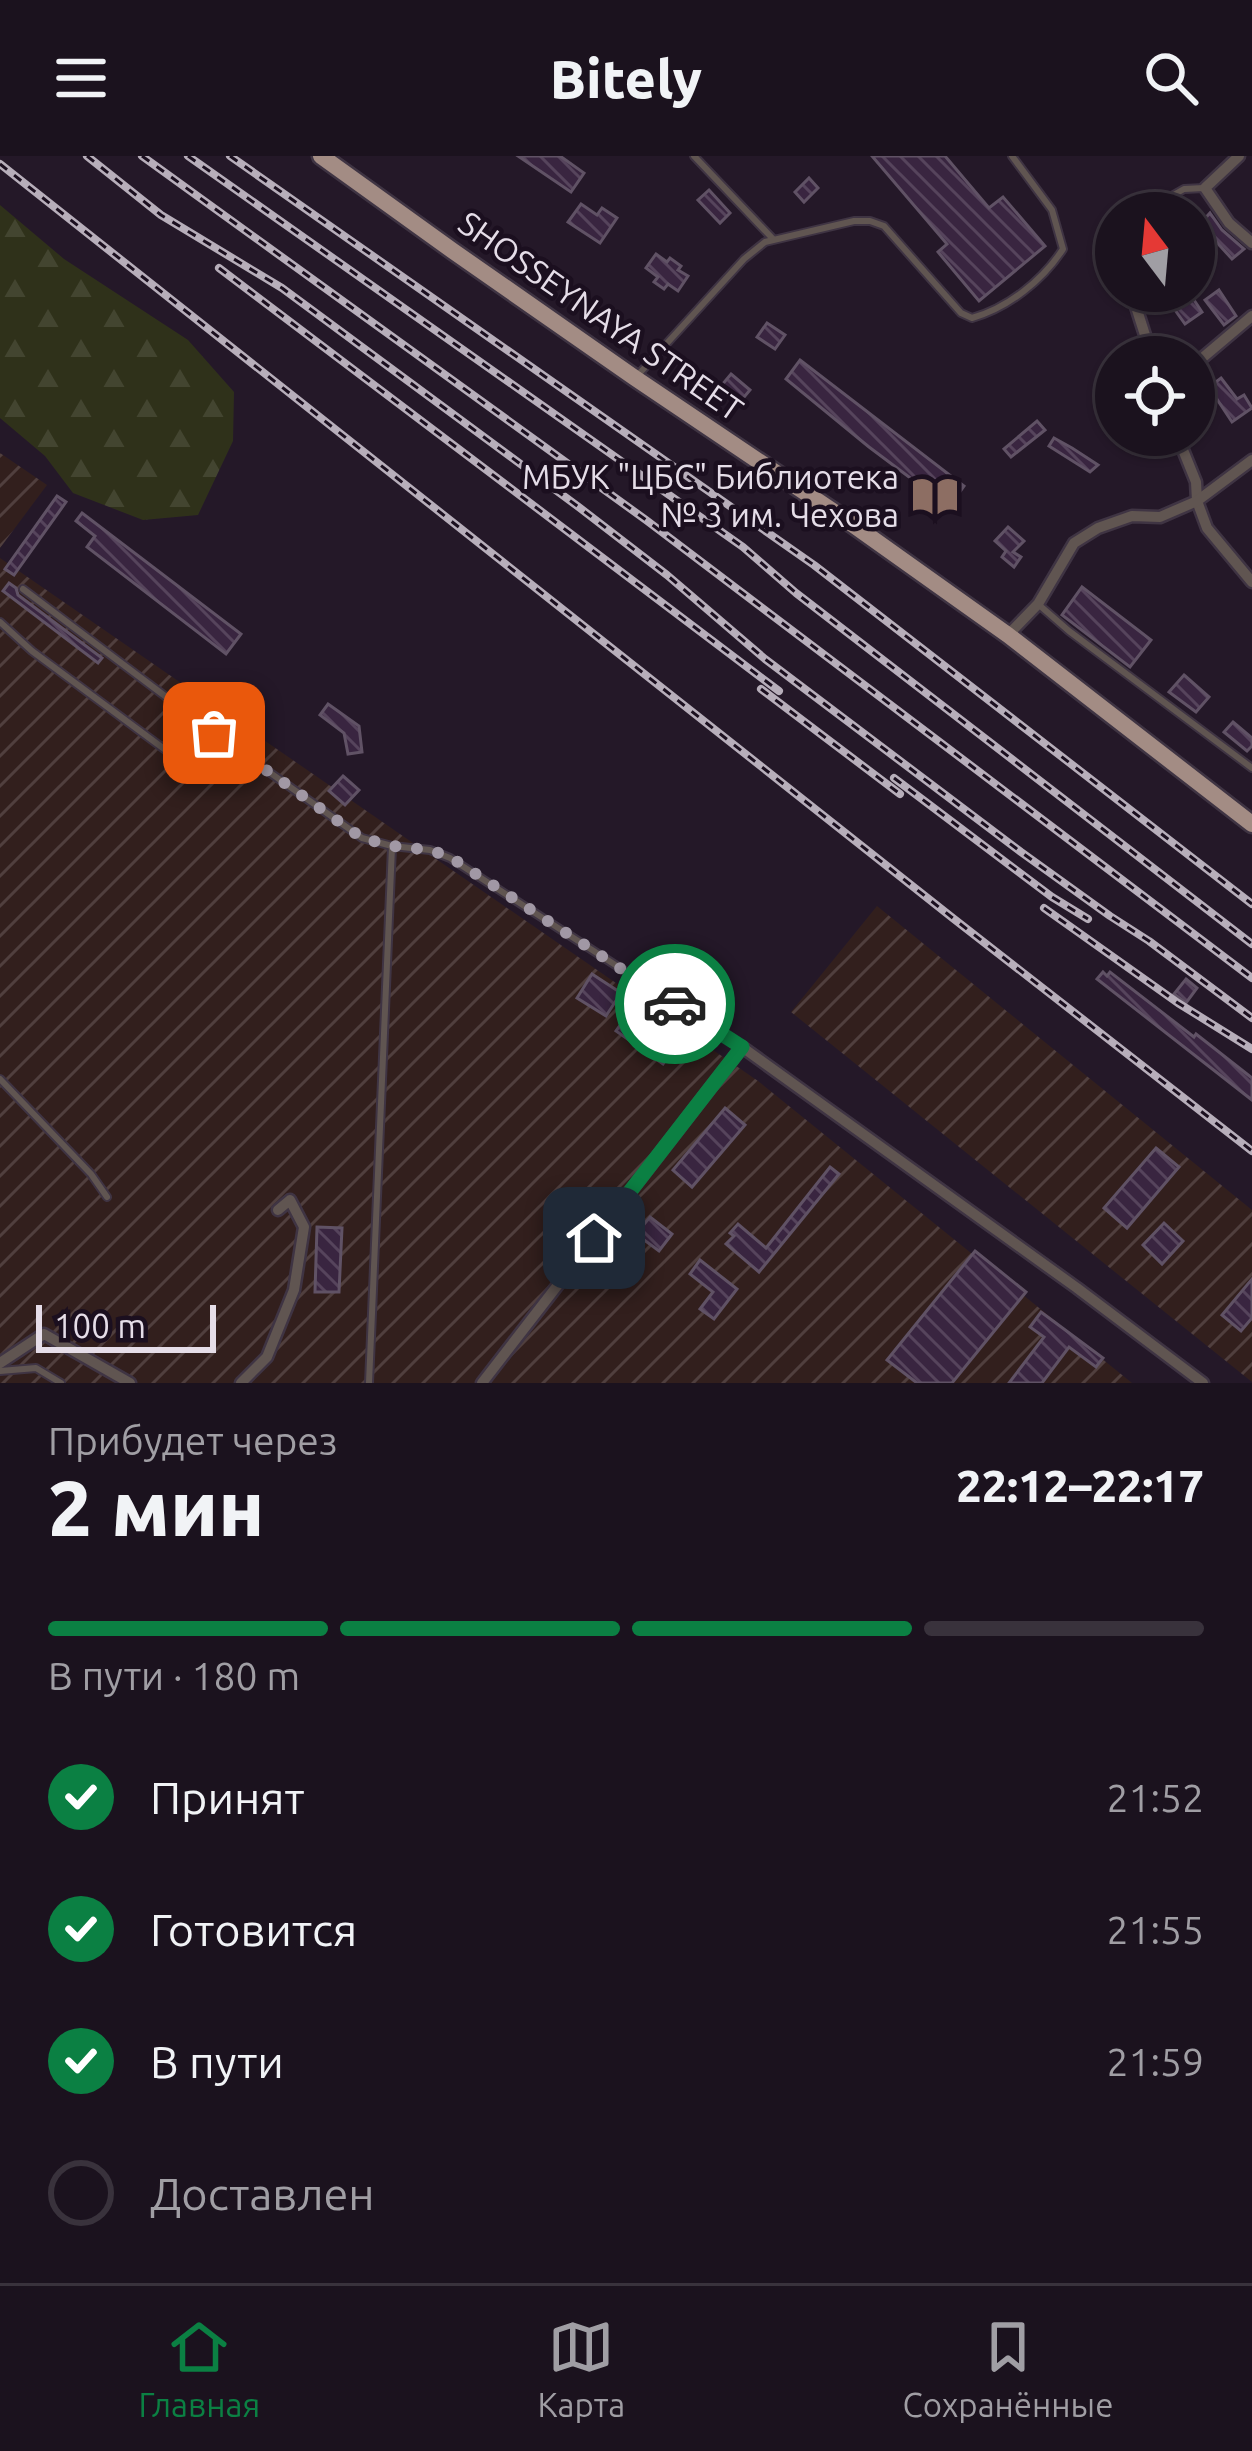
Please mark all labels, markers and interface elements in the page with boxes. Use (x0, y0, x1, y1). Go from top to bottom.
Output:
icon: menu (48, 45, 114, 111)
icon: search (1138, 45, 1204, 111)
text: Bitely (550, 48, 702, 108)
north arrow (1095, 192, 1215, 312)
map controls (1095, 192, 1215, 456)
street label: SHOSSEYNAYA STREET (452, 203, 750, 428)
button: locate (1095, 336, 1215, 456)
place label: МБУК "ЦБС" Библиотека № 3 им. Чехова (522, 458, 899, 533)
library icon: МБУК "ЦБС" Библиотека № 3 им. Чехова (910, 471, 960, 521)
pin (163, 682, 265, 784)
icon: bag (181, 700, 247, 766)
courier (615, 944, 735, 1064)
icon: car (642, 971, 708, 1037)
pin (543, 1187, 645, 1289)
icon: home (561, 1205, 627, 1271)
scale bar (36, 1299, 216, 1352)
text: 100 m (54, 1307, 146, 1344)
text: Прибудет через (48, 1419, 337, 1462)
text: 22:12–22:17 (956, 1460, 1204, 1511)
text: 2 мин (48, 1463, 265, 1551)
text: В пути · 180 m (48, 1654, 300, 1697)
icon: check (48, 1764, 114, 1830)
text: Принят (150, 1772, 305, 1823)
text: 21:52 (1106, 1776, 1204, 1819)
icon: check (48, 1896, 114, 1962)
text: Готовится (150, 1904, 357, 1955)
text: 21:55 (1106, 1908, 1204, 1951)
icon: check (48, 2028, 114, 2094)
text: В пути (150, 2036, 284, 2087)
text: 21:59 (1106, 2040, 1204, 2083)
text: Доставлен (150, 2168, 375, 2219)
tab: Главная (139, 2314, 260, 2423)
tab: Карта (537, 2314, 625, 2423)
tab: Сохранённые (902, 2314, 1113, 2423)

